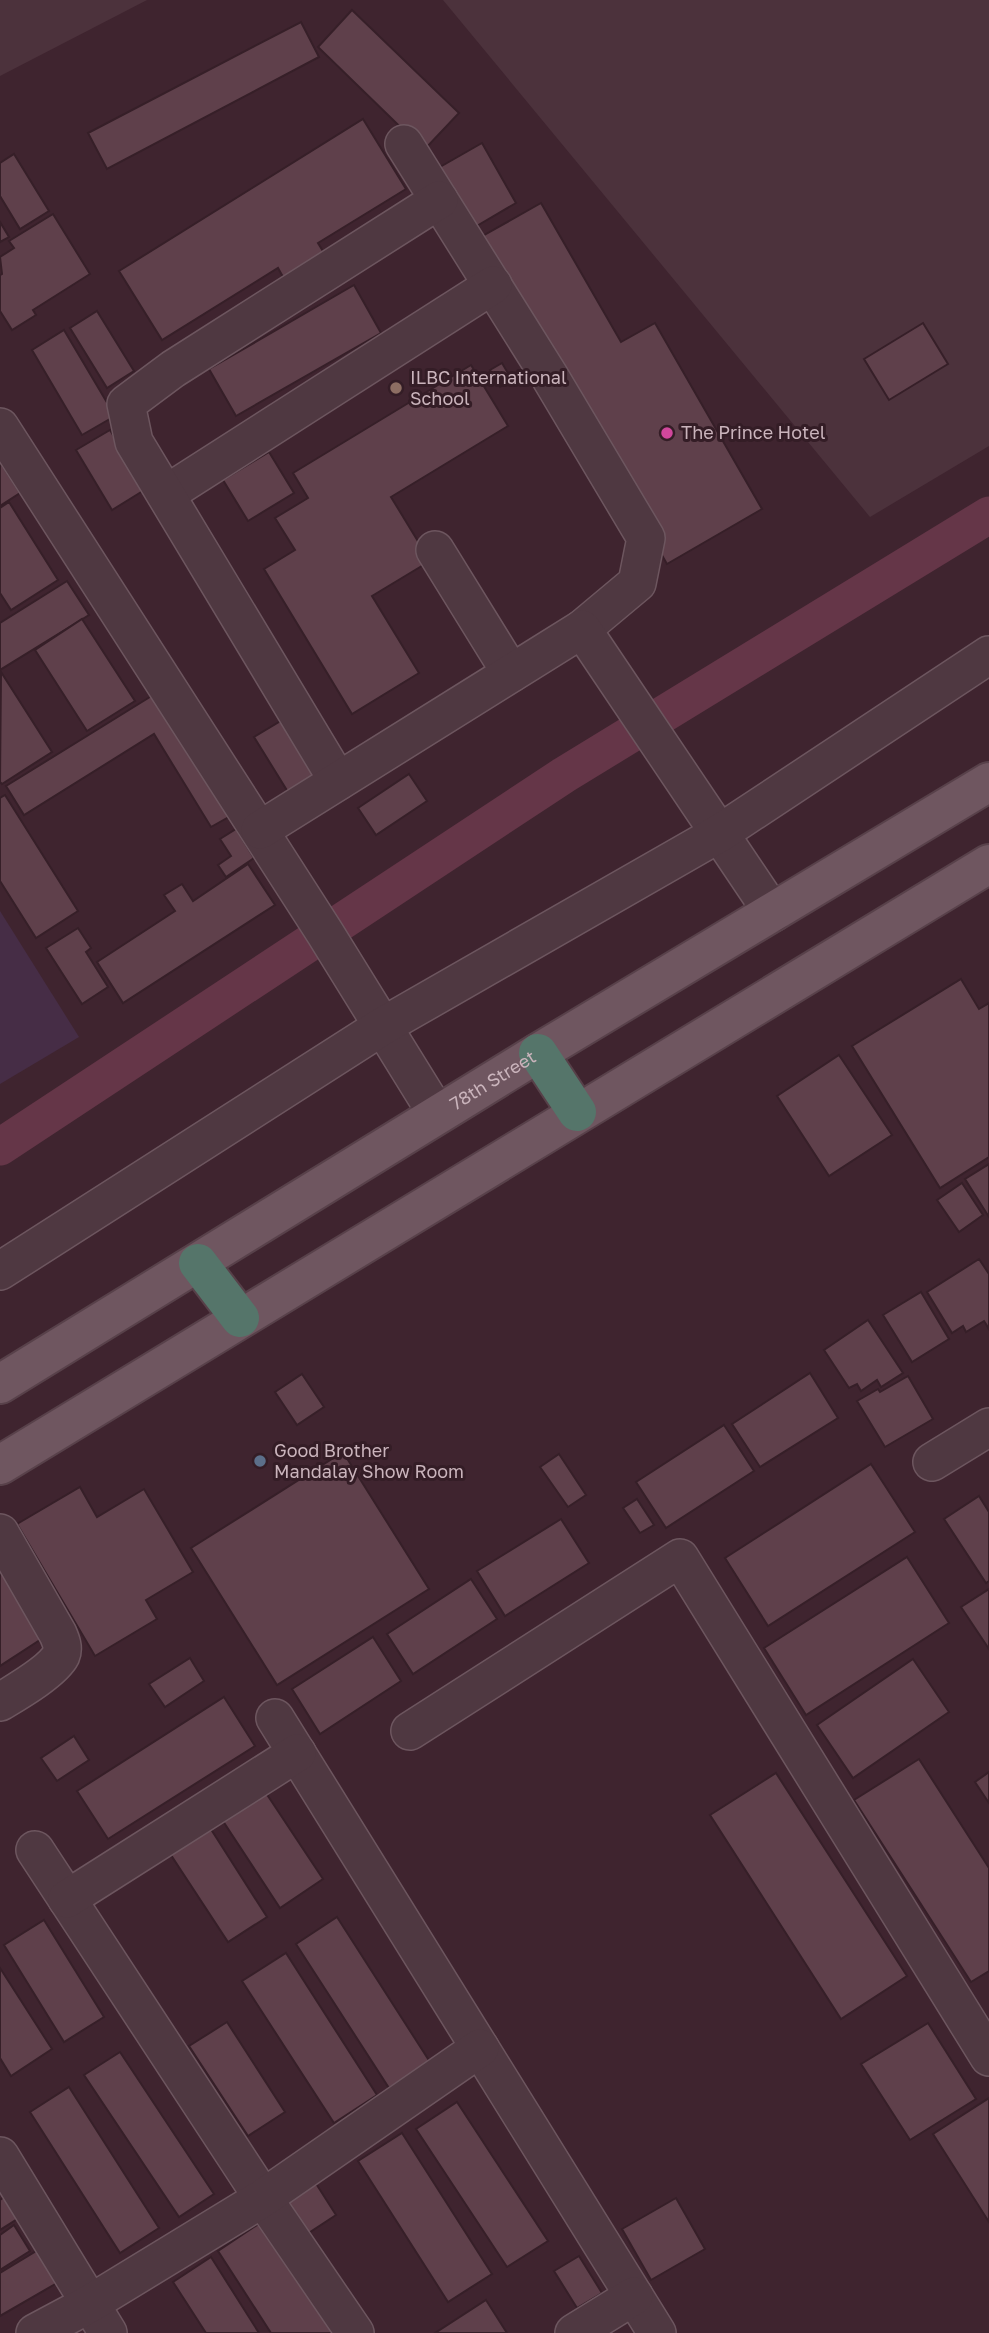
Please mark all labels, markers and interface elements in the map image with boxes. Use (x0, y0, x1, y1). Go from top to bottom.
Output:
place label: ILBC International School (410, 366, 567, 409)
marker: ILBC International School (388, 380, 404, 396)
place label: The Prince Hotel (681, 421, 826, 443)
marker: The Prince Hotel (659, 425, 675, 441)
street label: 78th Street (446, 1045, 540, 1114)
place label: Good Brother Mandalay Show Room (274, 1439, 464, 1482)
marker: Good Brother Mandalay Show Room (252, 1453, 268, 1469)

